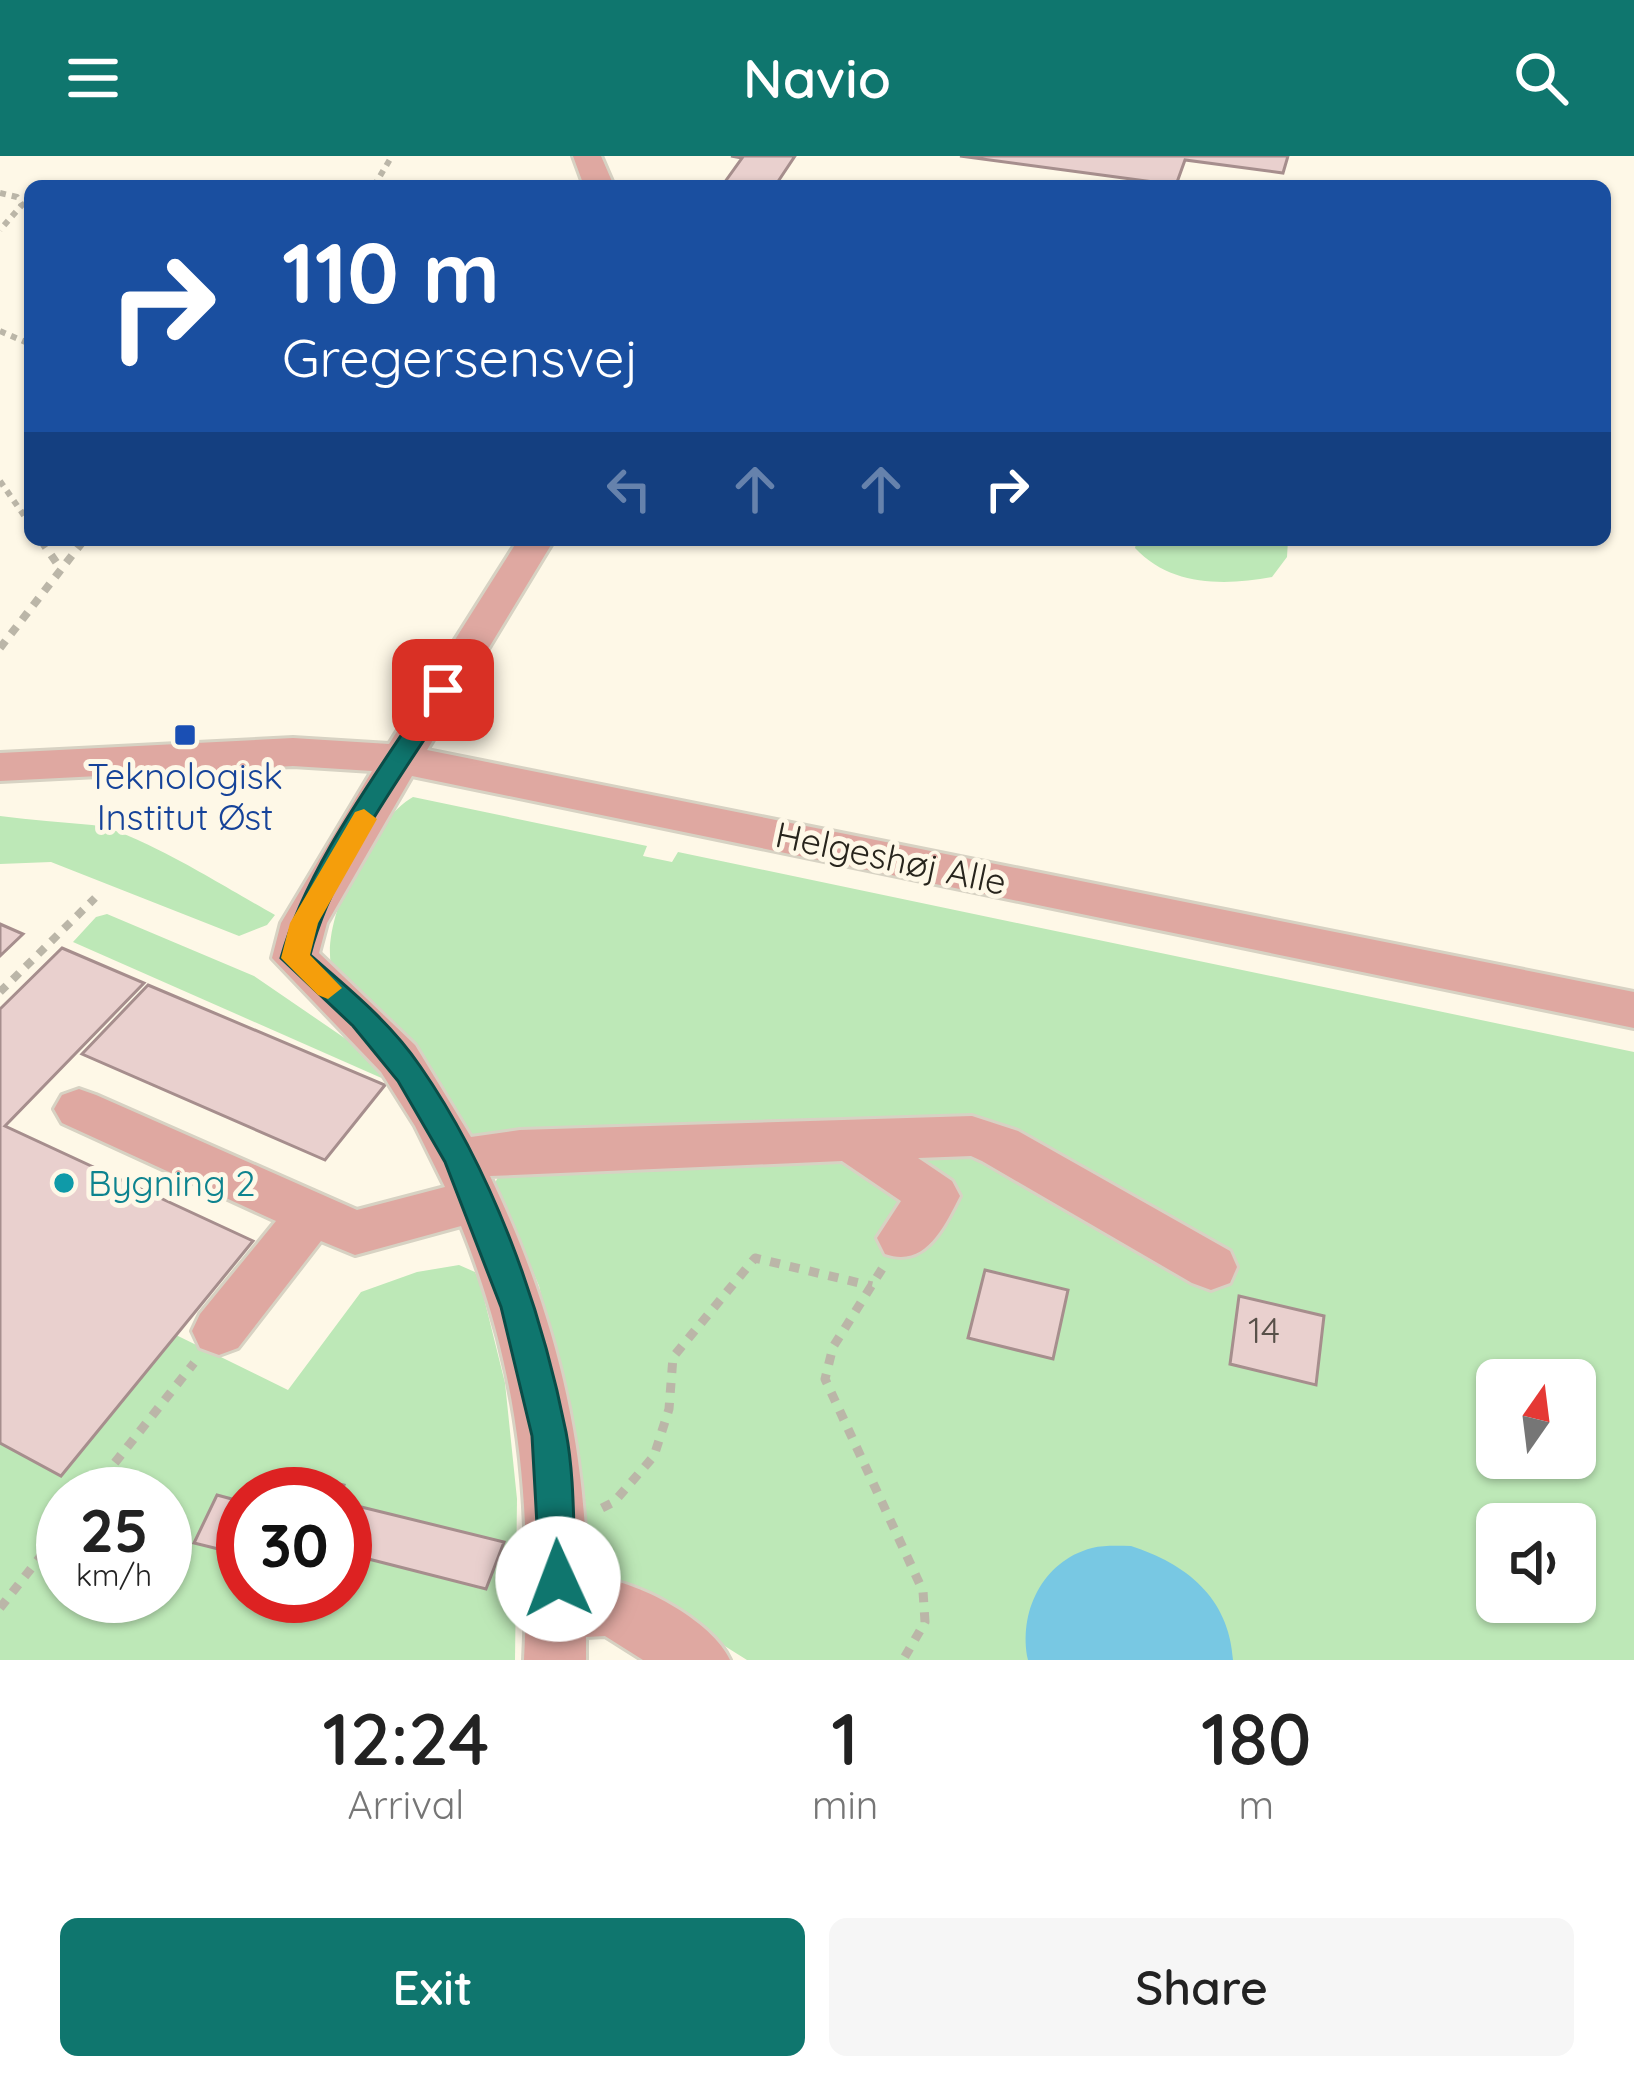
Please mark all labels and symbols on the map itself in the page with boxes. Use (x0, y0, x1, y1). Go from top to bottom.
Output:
pin (392, 639, 494, 741)
marker: Teknologisk Institut Øst (172, 722, 198, 748)
place label: Teknologisk Institut Øst (87, 753, 283, 839)
street label: Helgeshøj Alle (772, 811, 1011, 904)
place label: Bygning 2 (88, 1160, 255, 1205)
marker: Bygning 2 (51, 1170, 77, 1196)
house number: 14 (1248, 1307, 1280, 1352)
north arrow (1476, 1359, 1596, 1479)
speed limit sign: 30 (216, 1467, 372, 1623)
position arrow (495, 1516, 621, 1642)

